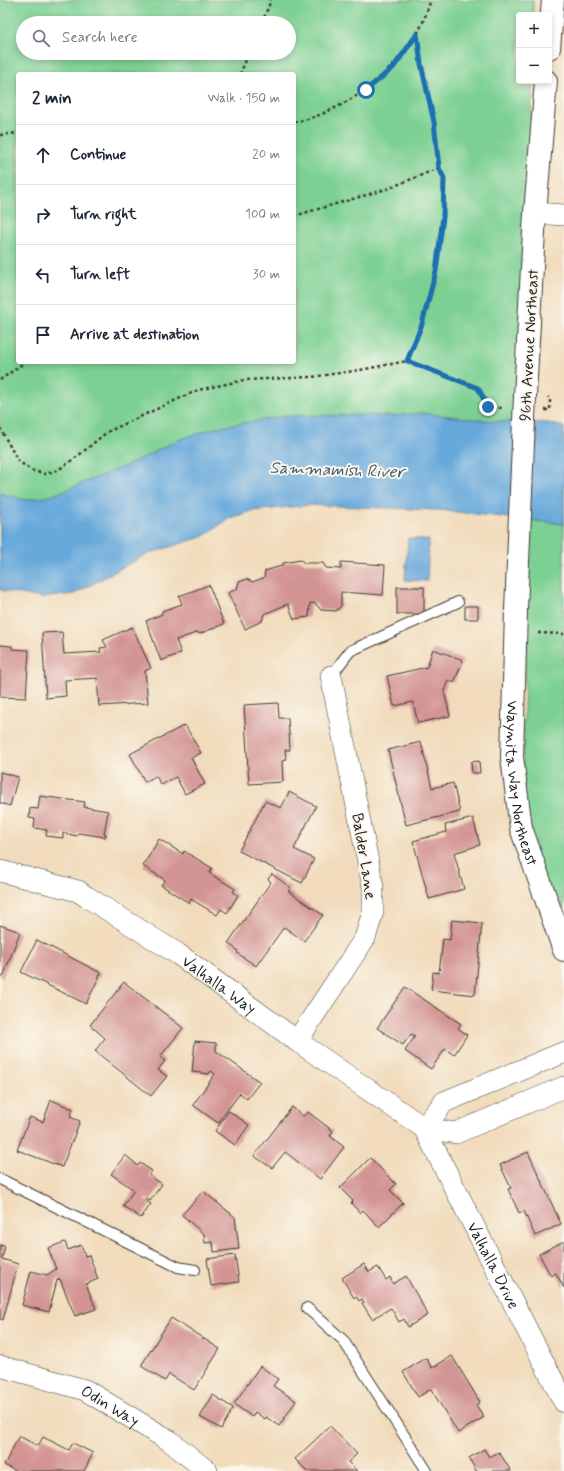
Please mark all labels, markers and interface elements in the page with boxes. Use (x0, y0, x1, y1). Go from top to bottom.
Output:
map controls (516, 12, 552, 84)
button: + (516, 12, 552, 48)
search box (16, 16, 296, 60)
icon: search (30, 27, 52, 49)
text: Search here (62, 28, 138, 48)
button: − (516, 48, 552, 84)
route start (357, 81, 375, 99)
text: 2 min (32, 87, 72, 109)
text: Walk · 150 m (207, 90, 280, 107)
icon: ahead (32, 144, 54, 166)
text: Continue (70, 145, 126, 165)
text: 20 m (252, 146, 280, 163)
icon: right (32, 204, 54, 226)
text: Turn right (70, 205, 137, 225)
text: 100 m (245, 206, 280, 223)
icon: left (32, 264, 54, 286)
text: Turn left (70, 265, 130, 285)
text: 30 m (253, 266, 280, 283)
street label: 96th Avenue Northeast (515, 268, 544, 422)
icon: arrive (32, 324, 54, 346)
text: Arrive at destination (70, 325, 199, 345)
route end (479, 398, 497, 416)
water label: Sammamish River (269, 457, 408, 483)
street label: Waynita Way Northeast (500, 700, 542, 869)
street label: Balder Lane (346, 812, 381, 901)
street label: Valhalla Way (177, 951, 260, 1020)
street label: Valhalla Drive (462, 1219, 524, 1313)
street label: Odin Way (77, 1381, 143, 1432)

